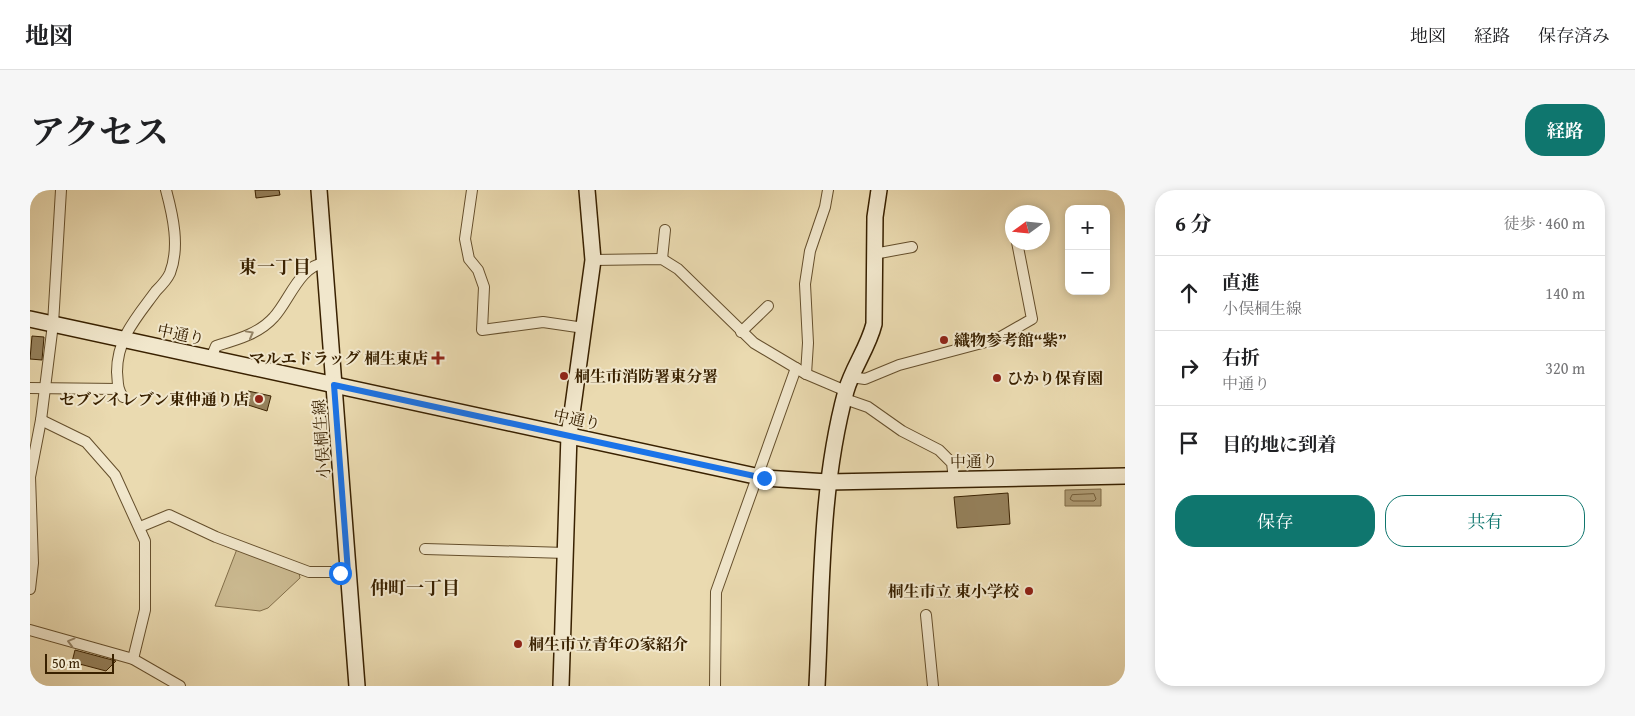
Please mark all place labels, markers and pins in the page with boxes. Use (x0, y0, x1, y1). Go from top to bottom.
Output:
place label: 織物参考館“紫” (954, 328, 1066, 352)
marker: 織物参考館“紫” (938, 334, 950, 346)
place label: マルエドラッグ 桐生東店 (249, 346, 428, 370)
marker: マルエドラッグ 桐生東店 (432, 352, 444, 364)
place label: 桐生市消防署東分署 (574, 364, 718, 388)
place label: ひかり保育園 (1007, 366, 1103, 390)
marker: 桐生市消防署東分署 (558, 370, 570, 382)
marker: ひかり保育園 (991, 372, 1003, 384)
place label: セブンイレブン東仲通り店 (59, 387, 249, 411)
marker: セブンイレブン東仲通り店 (253, 393, 265, 405)
place label: 桐生市立 東小学校 (887, 579, 1020, 603)
marker: 桐生市立 東小学校 (1023, 585, 1035, 597)
place label: 桐生市立青年の家紹介 (528, 632, 688, 656)
marker: 桐生市立青年の家紹介 (512, 638, 524, 650)

